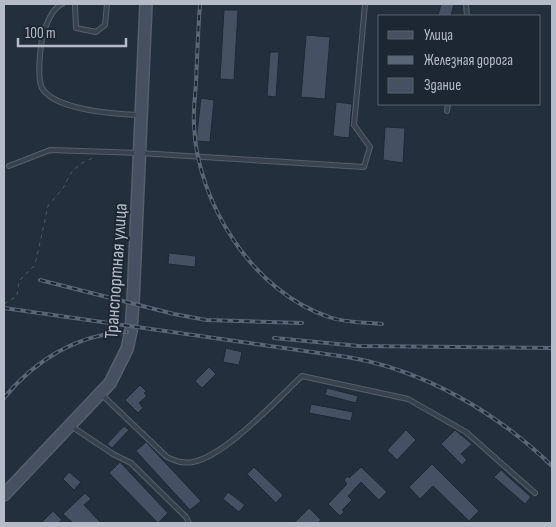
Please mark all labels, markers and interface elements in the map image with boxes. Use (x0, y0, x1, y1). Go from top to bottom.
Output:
scale bar (18, 15, 125, 47)
legend (378, 15, 541, 105)
text: 100 m (25, 24, 56, 43)
text: Улица (424, 26, 453, 45)
text: Железная дорога (424, 51, 513, 70)
text: Здание (424, 76, 461, 95)
street label: Транспортная улица (100, 203, 133, 340)

